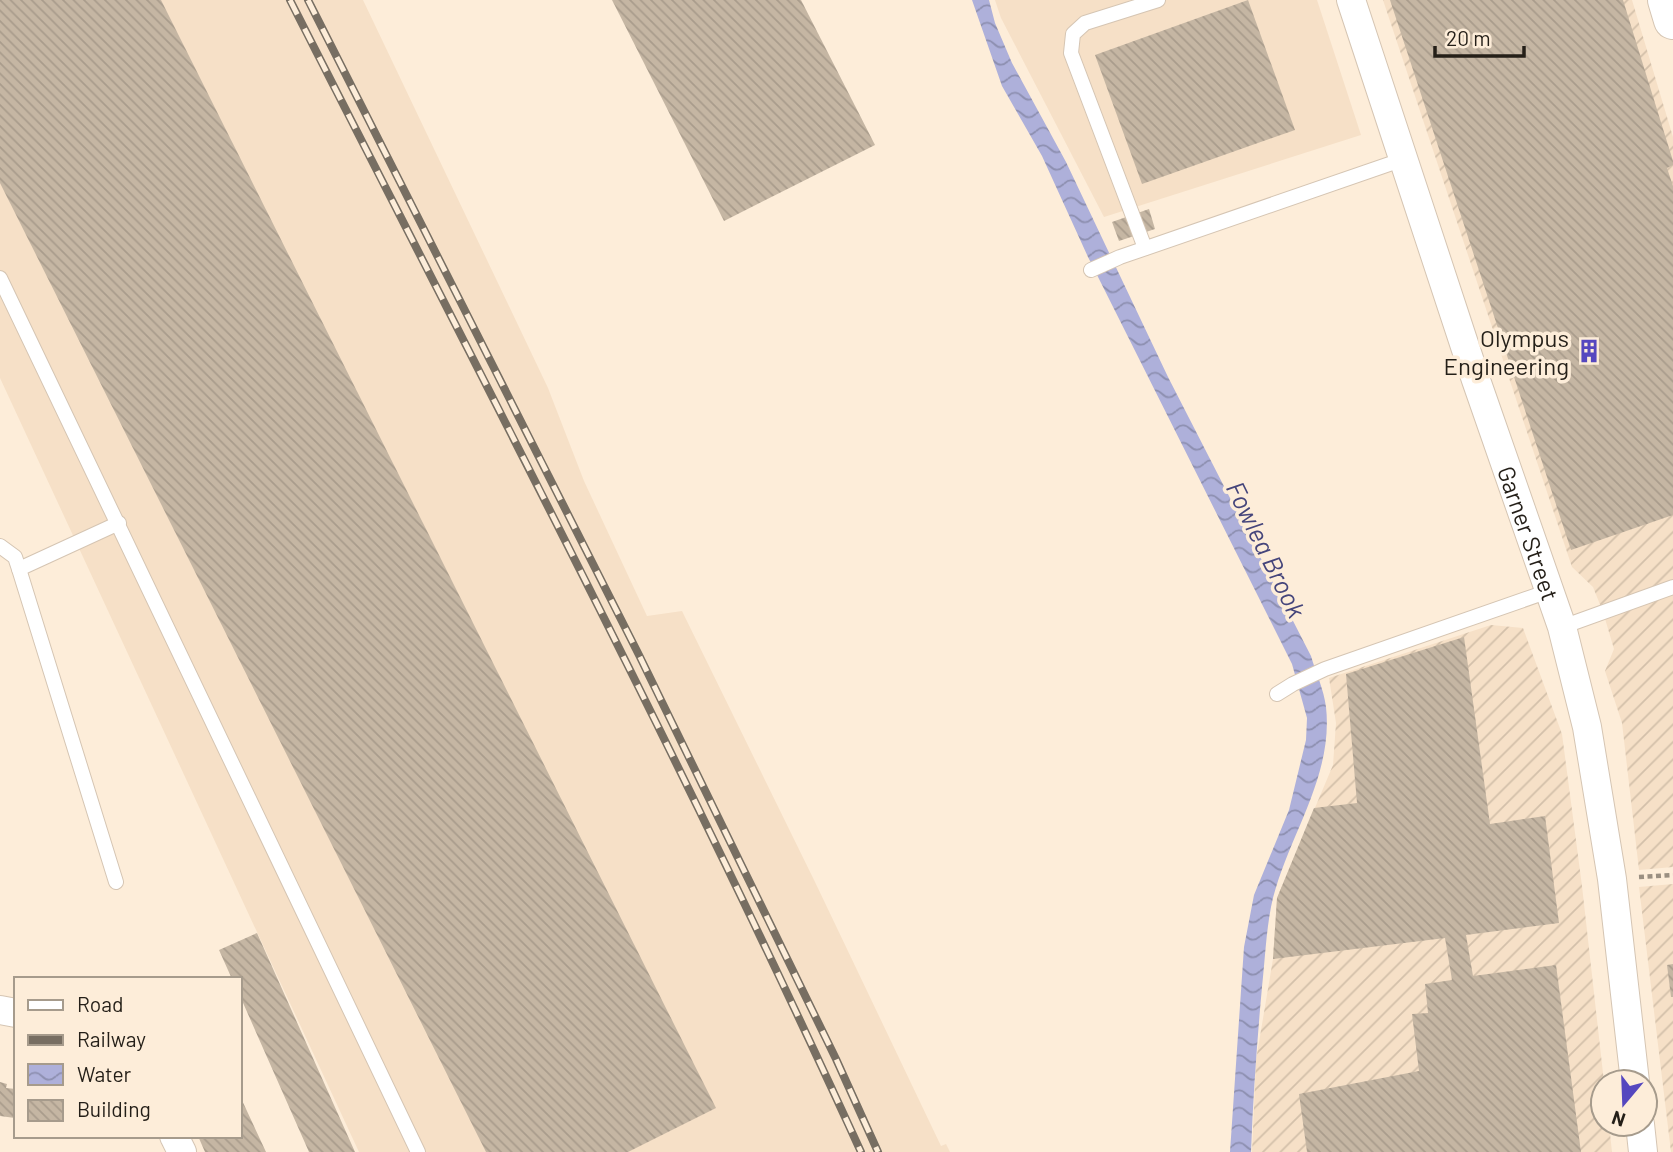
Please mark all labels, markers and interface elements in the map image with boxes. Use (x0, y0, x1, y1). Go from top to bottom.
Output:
scale bar (1435, 14, 1524, 58)
text: 20 m (1446, 25, 1491, 50)
place label: Olympus Engineering (1444, 323, 1569, 380)
building icon: Olympus Engineering (1575, 337, 1603, 365)
street label: Garner Street (1493, 462, 1566, 604)
water label: Fowlea Brook (1221, 476, 1313, 623)
legend (14, 977, 242, 1138)
text: Road (77, 991, 123, 1016)
text: Railway (77, 1026, 146, 1051)
text: Water (77, 1061, 132, 1086)
north arrow (1589, 1068, 1659, 1138)
text: Building (77, 1096, 151, 1121)
text: N (1609, 1107, 1628, 1132)

